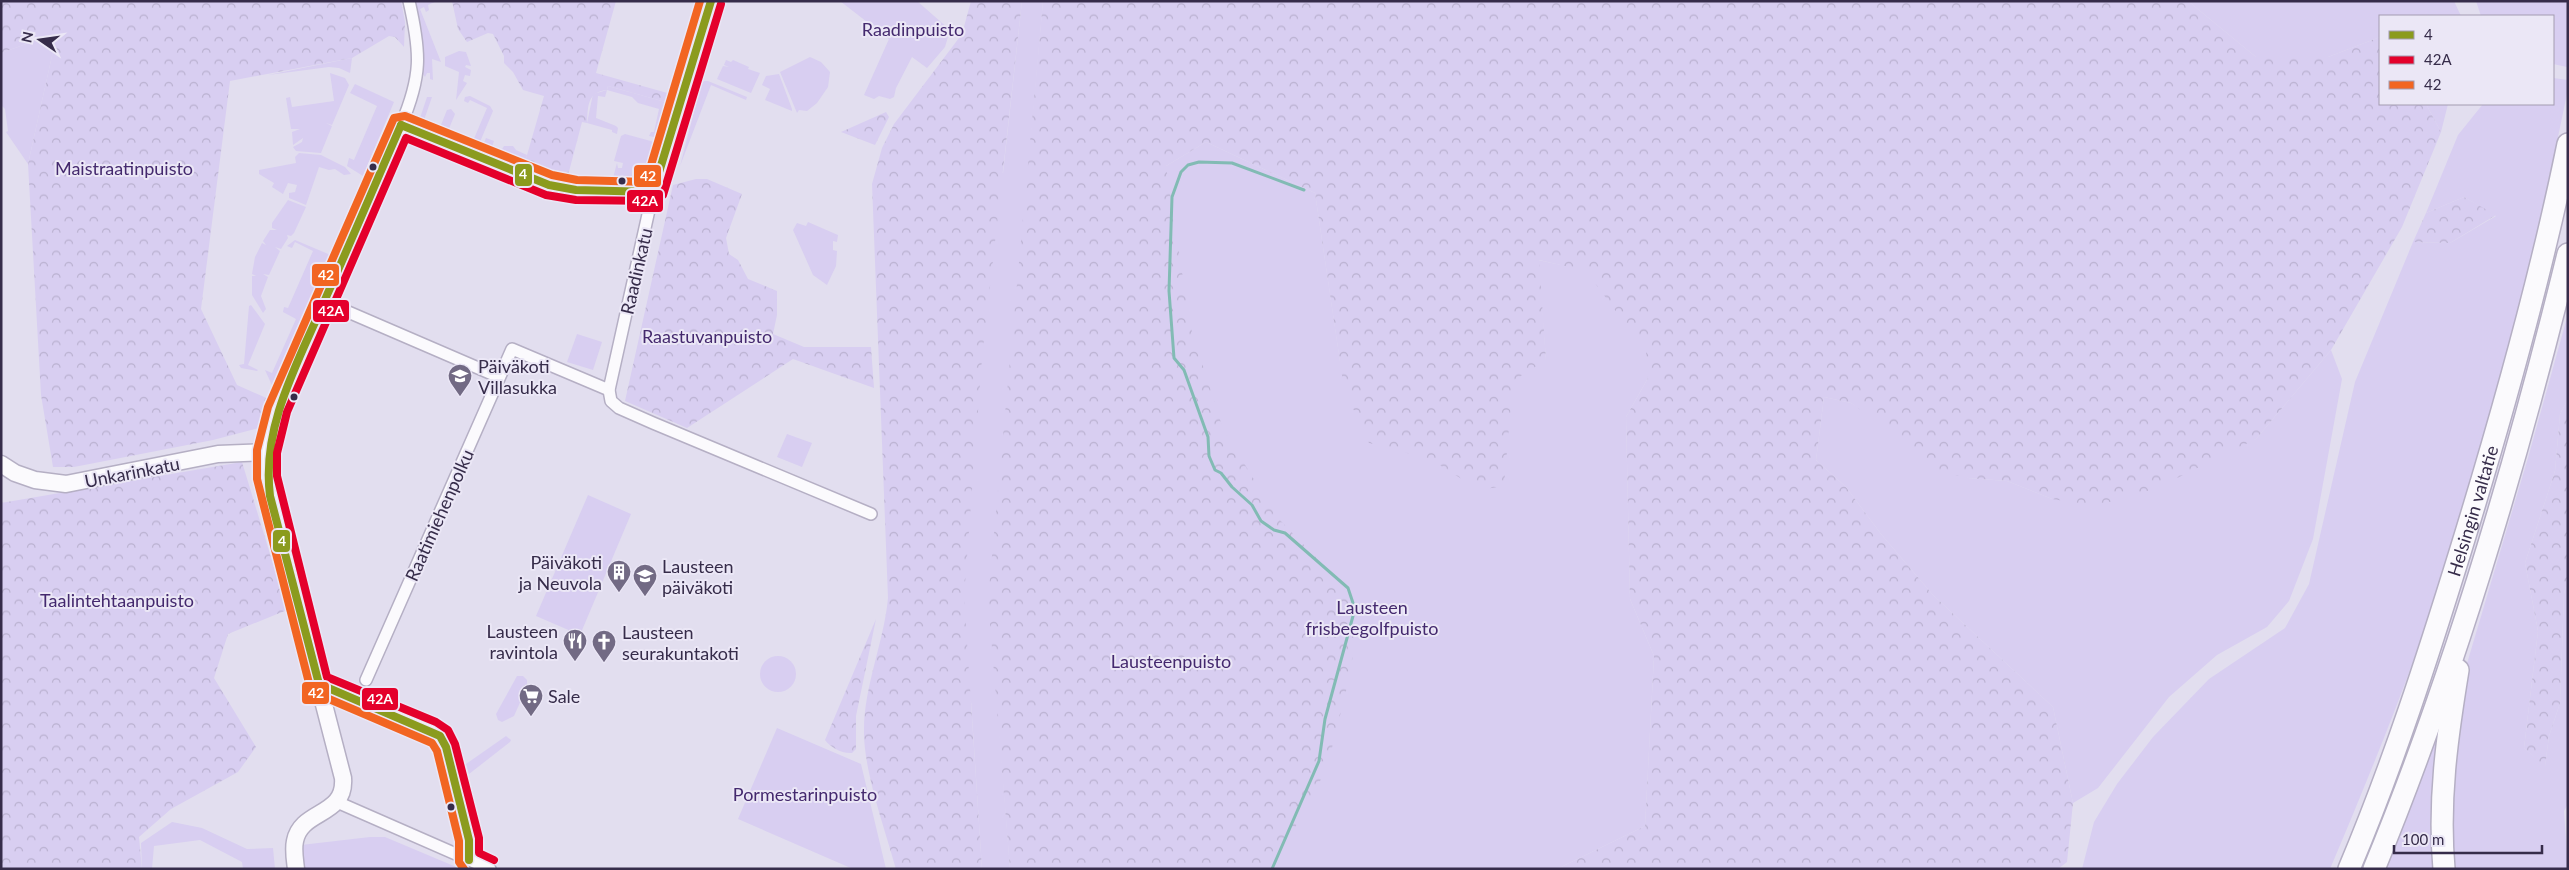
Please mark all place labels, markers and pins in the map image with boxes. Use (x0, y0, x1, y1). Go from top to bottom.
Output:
unlabelled marker (368, 162, 378, 172)
unlabelled marker (617, 176, 627, 186)
place label: Päiväkoti Villasukka (478, 355, 557, 398)
school or university icon: Päiväkoti Villasukka (447, 363, 473, 397)
unlabelled marker (289, 392, 299, 402)
place label: Päiväkoti ja Neuvola (518, 551, 602, 594)
place label: Lausteen päiväkoti (662, 555, 733, 598)
building icon: Päiväkoti ja Neuvola (606, 559, 632, 593)
school or university icon: Lausteen päiväkoti (632, 563, 658, 597)
place label: Lausteen ravintola (487, 620, 558, 663)
place label: Lausteen seurakuntakoti (622, 621, 739, 664)
restaurant icon: Lausteen ravintola (562, 628, 588, 662)
church icon: Lausteen seurakuntakoti (591, 629, 617, 663)
supermarket icon: Sale (518, 683, 544, 717)
place label: Sale (548, 685, 580, 707)
unlabelled marker (446, 802, 456, 812)

